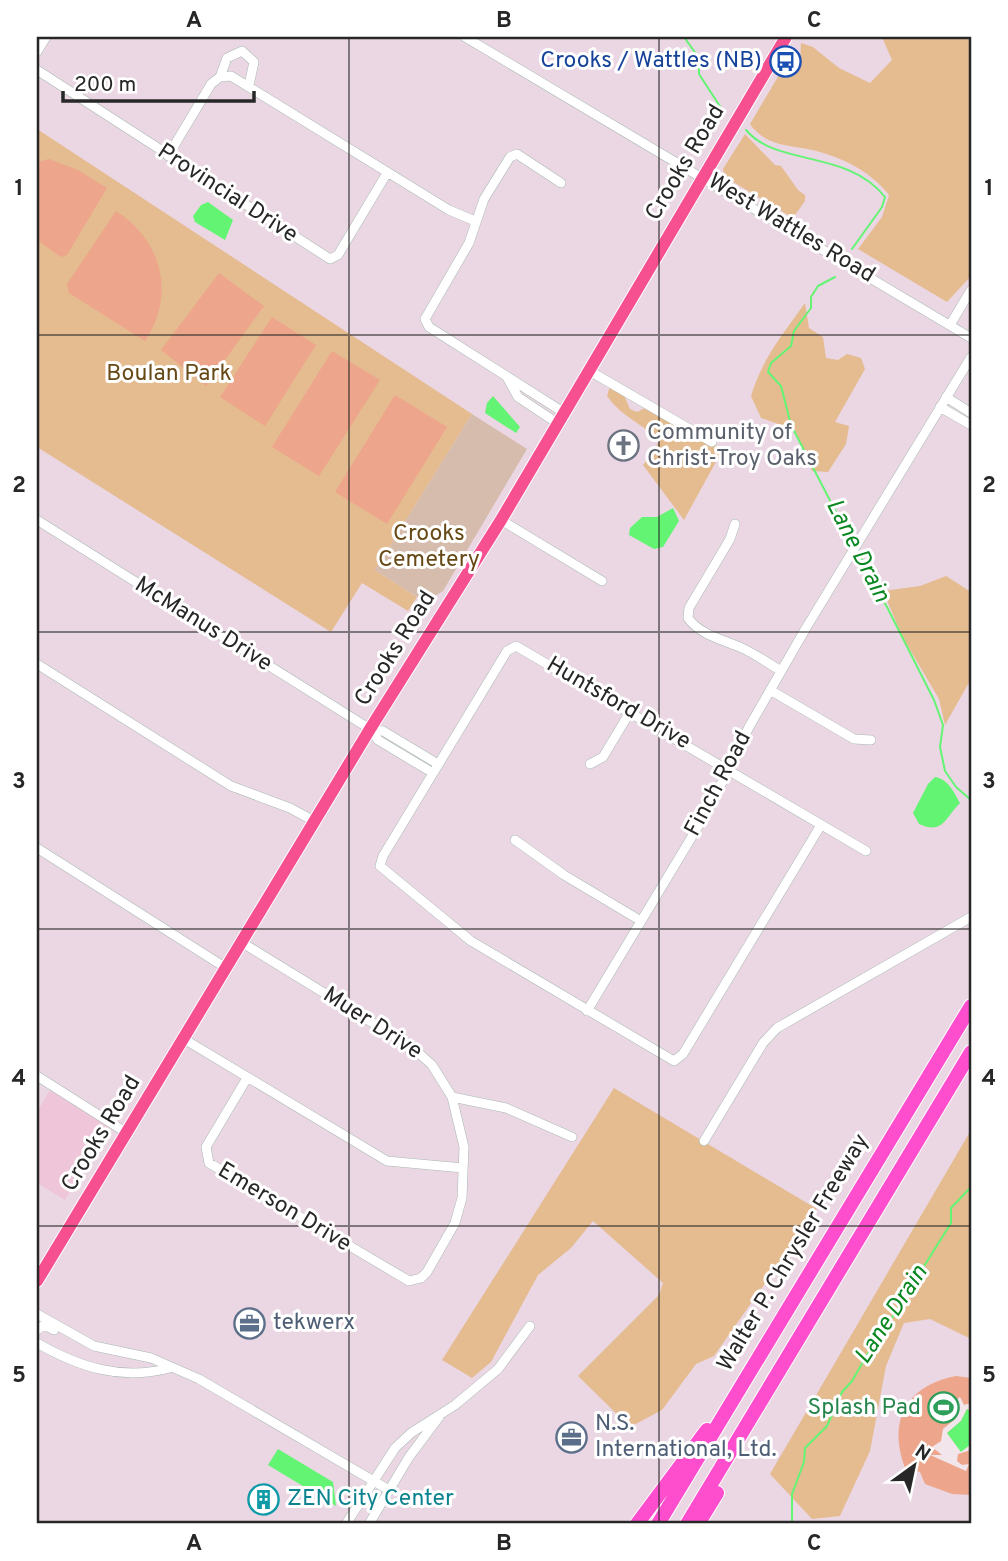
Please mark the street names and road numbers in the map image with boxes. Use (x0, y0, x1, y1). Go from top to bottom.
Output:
street label: Crooks Road (640, 100, 732, 226)
street label: Provincial Drive (151, 138, 303, 250)
street label: West Wattles Road (702, 168, 880, 290)
street label: McManus Drive (129, 571, 277, 679)
street label: Crooks Road (349, 586, 443, 712)
street label: Huntsford Drive (541, 651, 695, 757)
street label: Finch Road (679, 726, 759, 842)
street label: Muer Drive (317, 981, 427, 1067)
street label: Crooks Road (56, 1071, 148, 1197)
street label: Walter P. Chrysler Freeway (712, 1129, 876, 1377)
street label: Emerson Drive (212, 1157, 356, 1259)

